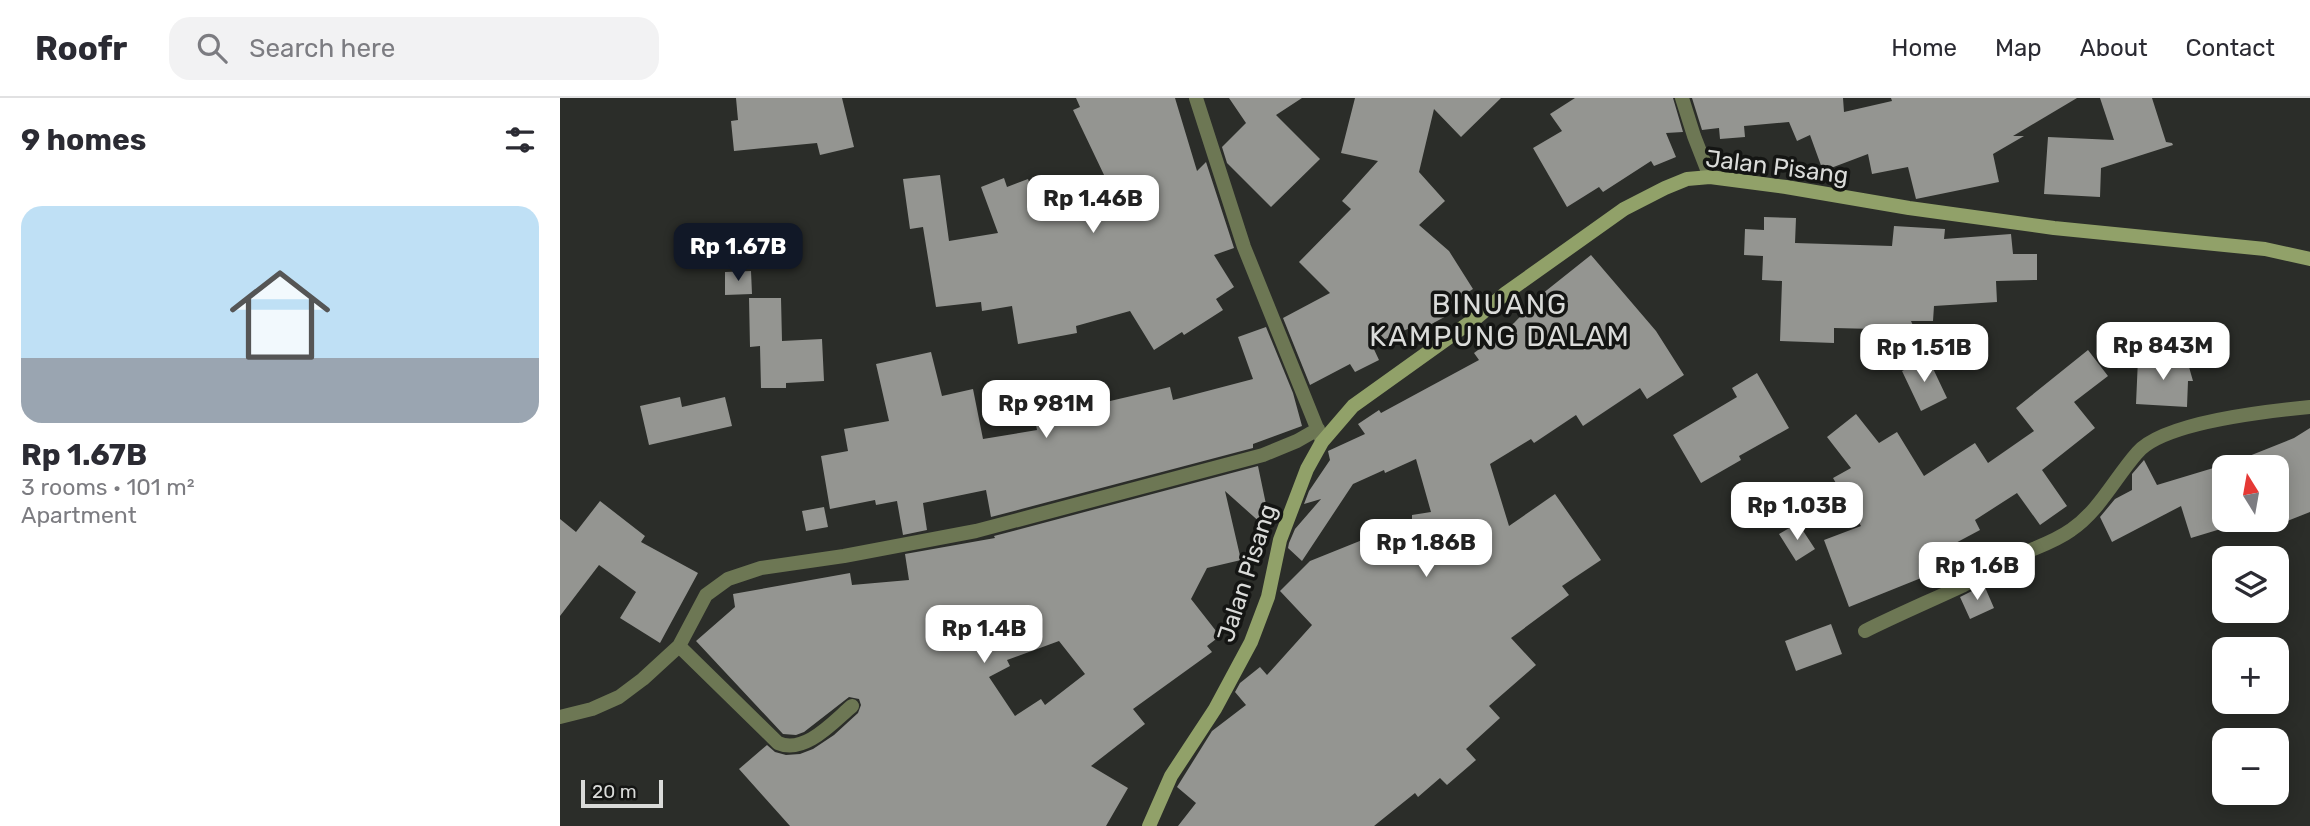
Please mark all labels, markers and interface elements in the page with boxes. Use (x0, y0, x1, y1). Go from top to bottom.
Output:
search box (169, 17, 659, 80)
text: Roofr (35, 29, 127, 68)
icon: search (193, 29, 231, 67)
text: Search here (249, 33, 395, 64)
text: Home (1891, 34, 1957, 62)
text: Map (1995, 34, 2042, 62)
text: About (2080, 34, 2148, 62)
text: Contact (2186, 34, 2275, 62)
icon: filters (501, 121, 539, 159)
text: 9 homes (21, 122, 146, 158)
street label: Jalan Pisang (1704, 144, 1850, 190)
pin: Rp 1.46B (1021, 176, 1165, 235)
text: Rp 1.46B (1043, 184, 1143, 212)
pin: Rp 1.67B (666, 223, 810, 283)
text: Rp 1.67B (690, 232, 786, 260)
icon: home (217, 252, 343, 378)
district label: BINUANG KAMPUNG DALAM (1369, 288, 1631, 353)
pin: Rp 843M (2098, 322, 2228, 382)
pin: Rp 1.51B (1852, 324, 1996, 384)
text: Rp 843M (2113, 331, 2213, 359)
text: Rp 1.51B (1876, 333, 1972, 361)
pin: Rp 981M (981, 380, 1111, 440)
text: Rp 981M (998, 389, 1094, 417)
text: Rp 1.67B (21, 437, 147, 473)
north arrow (2212, 455, 2289, 532)
map controls (2212, 455, 2289, 805)
text: 3 rooms · 101 m² (21, 473, 195, 501)
pin: Rp 1.03B (1725, 482, 1869, 542)
text: Rp 1.03B (1747, 491, 1847, 519)
street label: Jalan Pisang (1212, 500, 1282, 646)
text: Apartment (21, 501, 137, 529)
pin: Rp 1.86B (1354, 519, 1498, 579)
text: Rp 1.86B (1376, 528, 1476, 556)
pin: Rp 1.6B (1912, 542, 2042, 602)
button: layers (2212, 546, 2289, 623)
text: Rp 1.6B (1935, 551, 2019, 579)
pin: Rp 1.4B (919, 606, 1049, 665)
text: Rp 1.4B (941, 614, 1027, 642)
button: + (2212, 637, 2289, 714)
button: − (2212, 728, 2289, 805)
scale bar (581, 777, 663, 809)
text: 20 m (592, 780, 637, 803)

